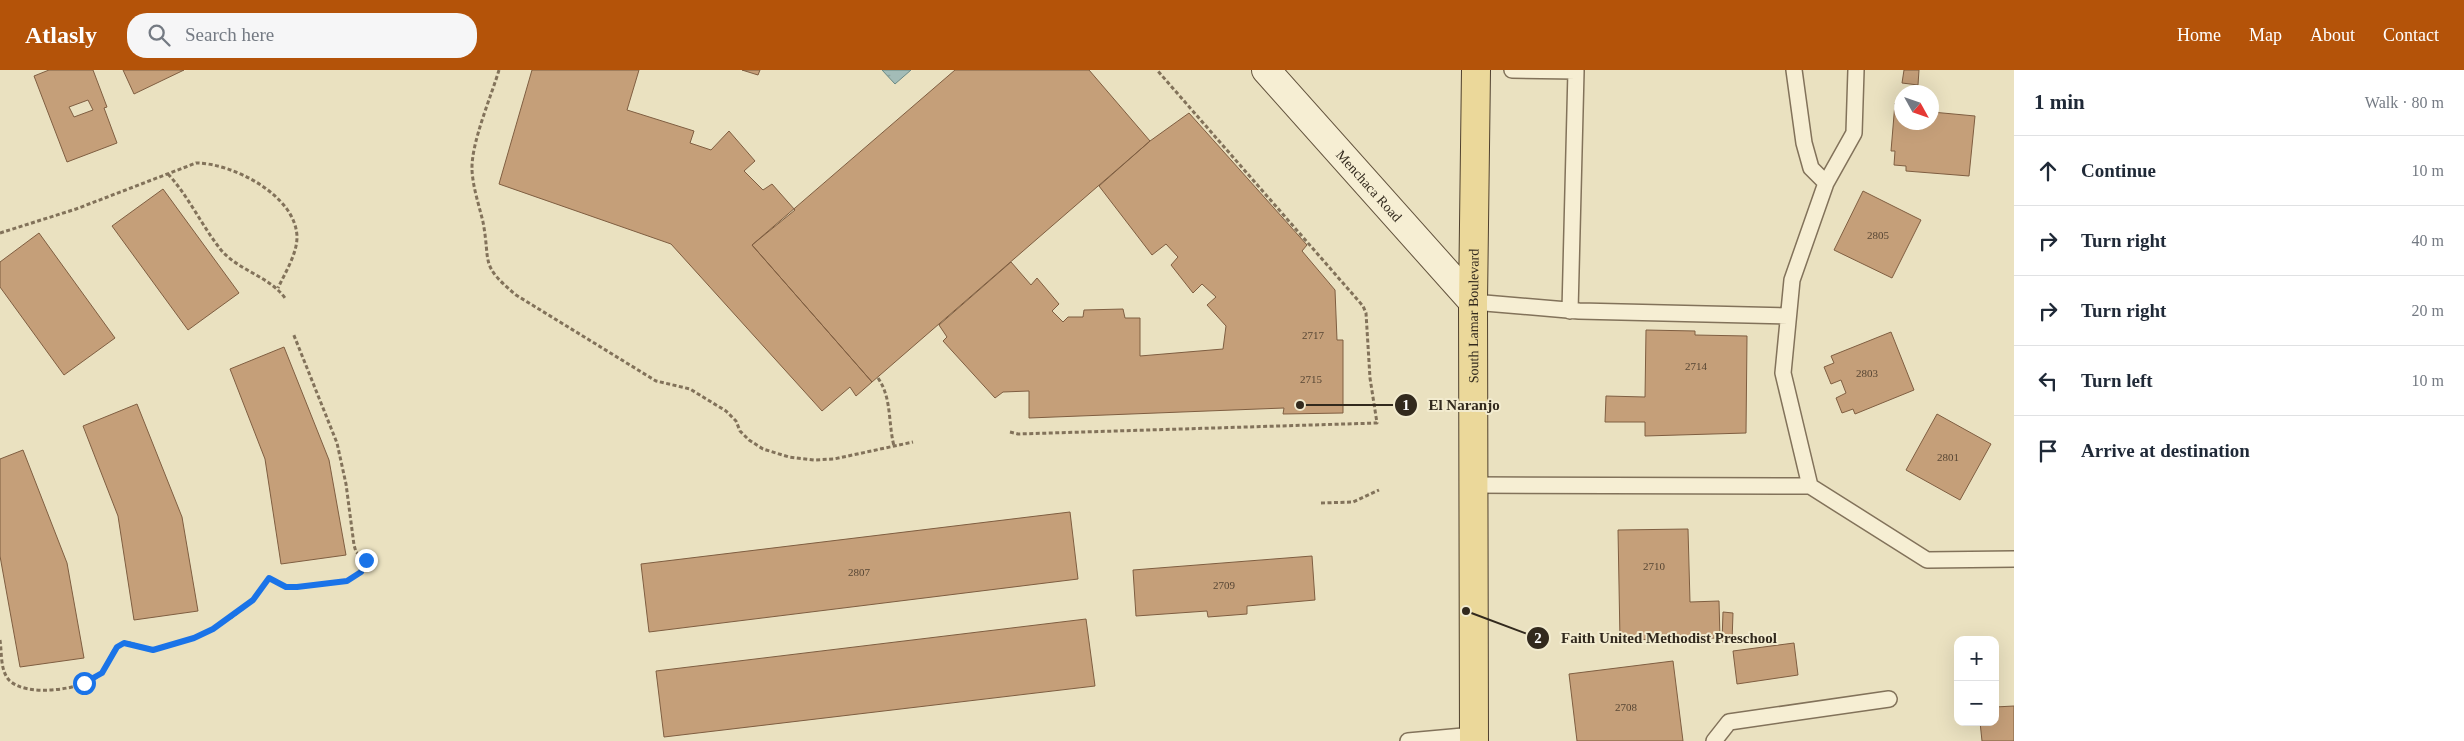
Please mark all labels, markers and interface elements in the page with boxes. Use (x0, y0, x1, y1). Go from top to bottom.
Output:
search box (127, 13, 477, 58)
icon: search (145, 21, 173, 49)
text: Atlasly (25, 22, 97, 48)
text: Search here (185, 24, 274, 45)
text: Home (2177, 25, 2221, 45)
text: Map (2249, 25, 2282, 45)
text: About (2310, 25, 2355, 45)
text: Contact (2383, 25, 2439, 45)
north arrow (1894, 85, 1939, 130)
text: 1 min (2034, 90, 2085, 114)
text: Walk · 80 m (2365, 94, 2444, 111)
street label: Menchaca Road (1333, 147, 1405, 225)
icon: ahead (2034, 157, 2062, 185)
text: Continue (2081, 160, 2156, 181)
text: 10 m (2412, 162, 2444, 179)
icon: right (2034, 227, 2062, 255)
house number: 2805 (1867, 229, 1890, 241)
text: Turn right (2081, 230, 2166, 251)
text: 40 m (2412, 232, 2444, 249)
street label: South Lamar Boulevard (1466, 249, 1482, 383)
icon: right (2034, 297, 2062, 325)
text: Turn right (2081, 300, 2166, 321)
text: 20 m (2412, 302, 2444, 319)
house number: 2717 (1302, 329, 1325, 341)
house number: 2714 (1685, 360, 1708, 372)
house number: 2803 (1856, 367, 1879, 379)
icon: left (2034, 367, 2062, 395)
text: Turn left (2081, 370, 2153, 391)
text: 10 m (2412, 372, 2444, 389)
house number: 2715 (1300, 373, 1323, 385)
callout: El Naranjo (1393, 390, 1509, 420)
text: 1 (1402, 397, 1410, 413)
text: El Naranjo (1428, 397, 1500, 413)
icon: arrive (2034, 437, 2062, 465)
text: Arrive at destination (2081, 440, 2250, 461)
house number: 2801 (1937, 451, 1959, 463)
route end (355, 549, 378, 572)
house number: 2710 (1643, 560, 1666, 572)
house number: 2807 (848, 566, 871, 578)
house number: 2709 (1213, 579, 1236, 591)
callout: Faith United Methodist Preschool (1526, 623, 1787, 653)
text: 2 (1534, 630, 1542, 646)
text: Faith United Methodist Preschool (1561, 630, 1777, 646)
map controls (1954, 636, 1999, 726)
button: + (1954, 636, 1999, 681)
route start (73, 672, 96, 695)
button: − (1954, 681, 1999, 726)
house number: 2708 (1615, 701, 1638, 713)

